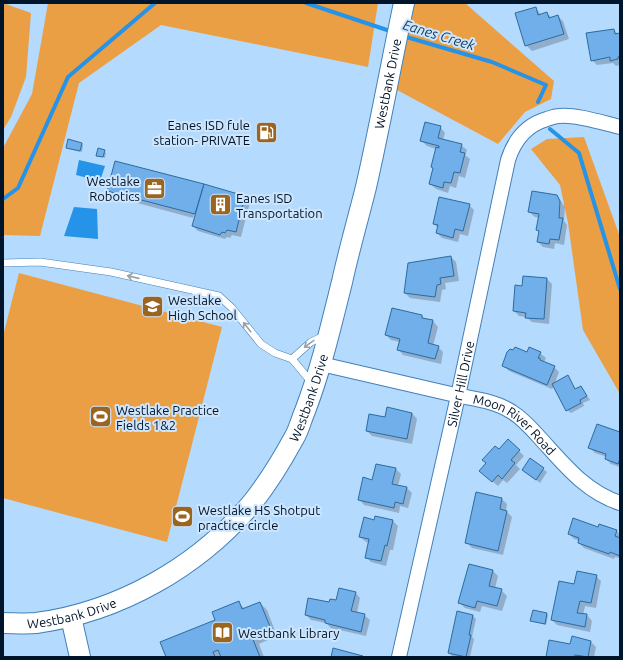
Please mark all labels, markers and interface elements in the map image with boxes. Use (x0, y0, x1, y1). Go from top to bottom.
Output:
water label: Eanes Creek (401, 16, 478, 54)
street label: Westbank Drive (372, 37, 403, 130)
place label: Eanes ISD fule station- PRIVATE (154, 118, 250, 147)
fuel station icon: Eanes ISD fule station- PRIVATE (253, 119, 279, 145)
place label: Westlake Robotics (87, 174, 140, 203)
office icon: Westlake Robotics (142, 175, 168, 201)
place label: Eanes ISD Transportation (236, 191, 323, 220)
building icon: Eanes ISD Transportation (207, 192, 233, 218)
one-way arrow (127, 272, 140, 280)
place label: Westlake High School (168, 293, 238, 322)
school or university icon: Westlake High School (140, 294, 166, 320)
one-way arrow (243, 322, 252, 332)
one-way arrow (304, 340, 315, 348)
street label: Silver Hill Drive (444, 340, 477, 428)
street label: Westbank Drive (287, 352, 330, 444)
street label: Moon River Road (472, 392, 559, 458)
place label: Westlake Practice Fields 1&2 (116, 403, 219, 432)
sports icon: Westlake Practice Fields 1&2 (88, 404, 114, 430)
place label: Westlake HS Shotput practice circle (198, 503, 320, 532)
sports icon: Westlake HS Shotput practice circle (169, 504, 195, 530)
street label: Westbank Drive (27, 595, 118, 631)
library icon: Westbank Library (209, 620, 235, 646)
place label: Westbank Library (238, 626, 339, 640)

